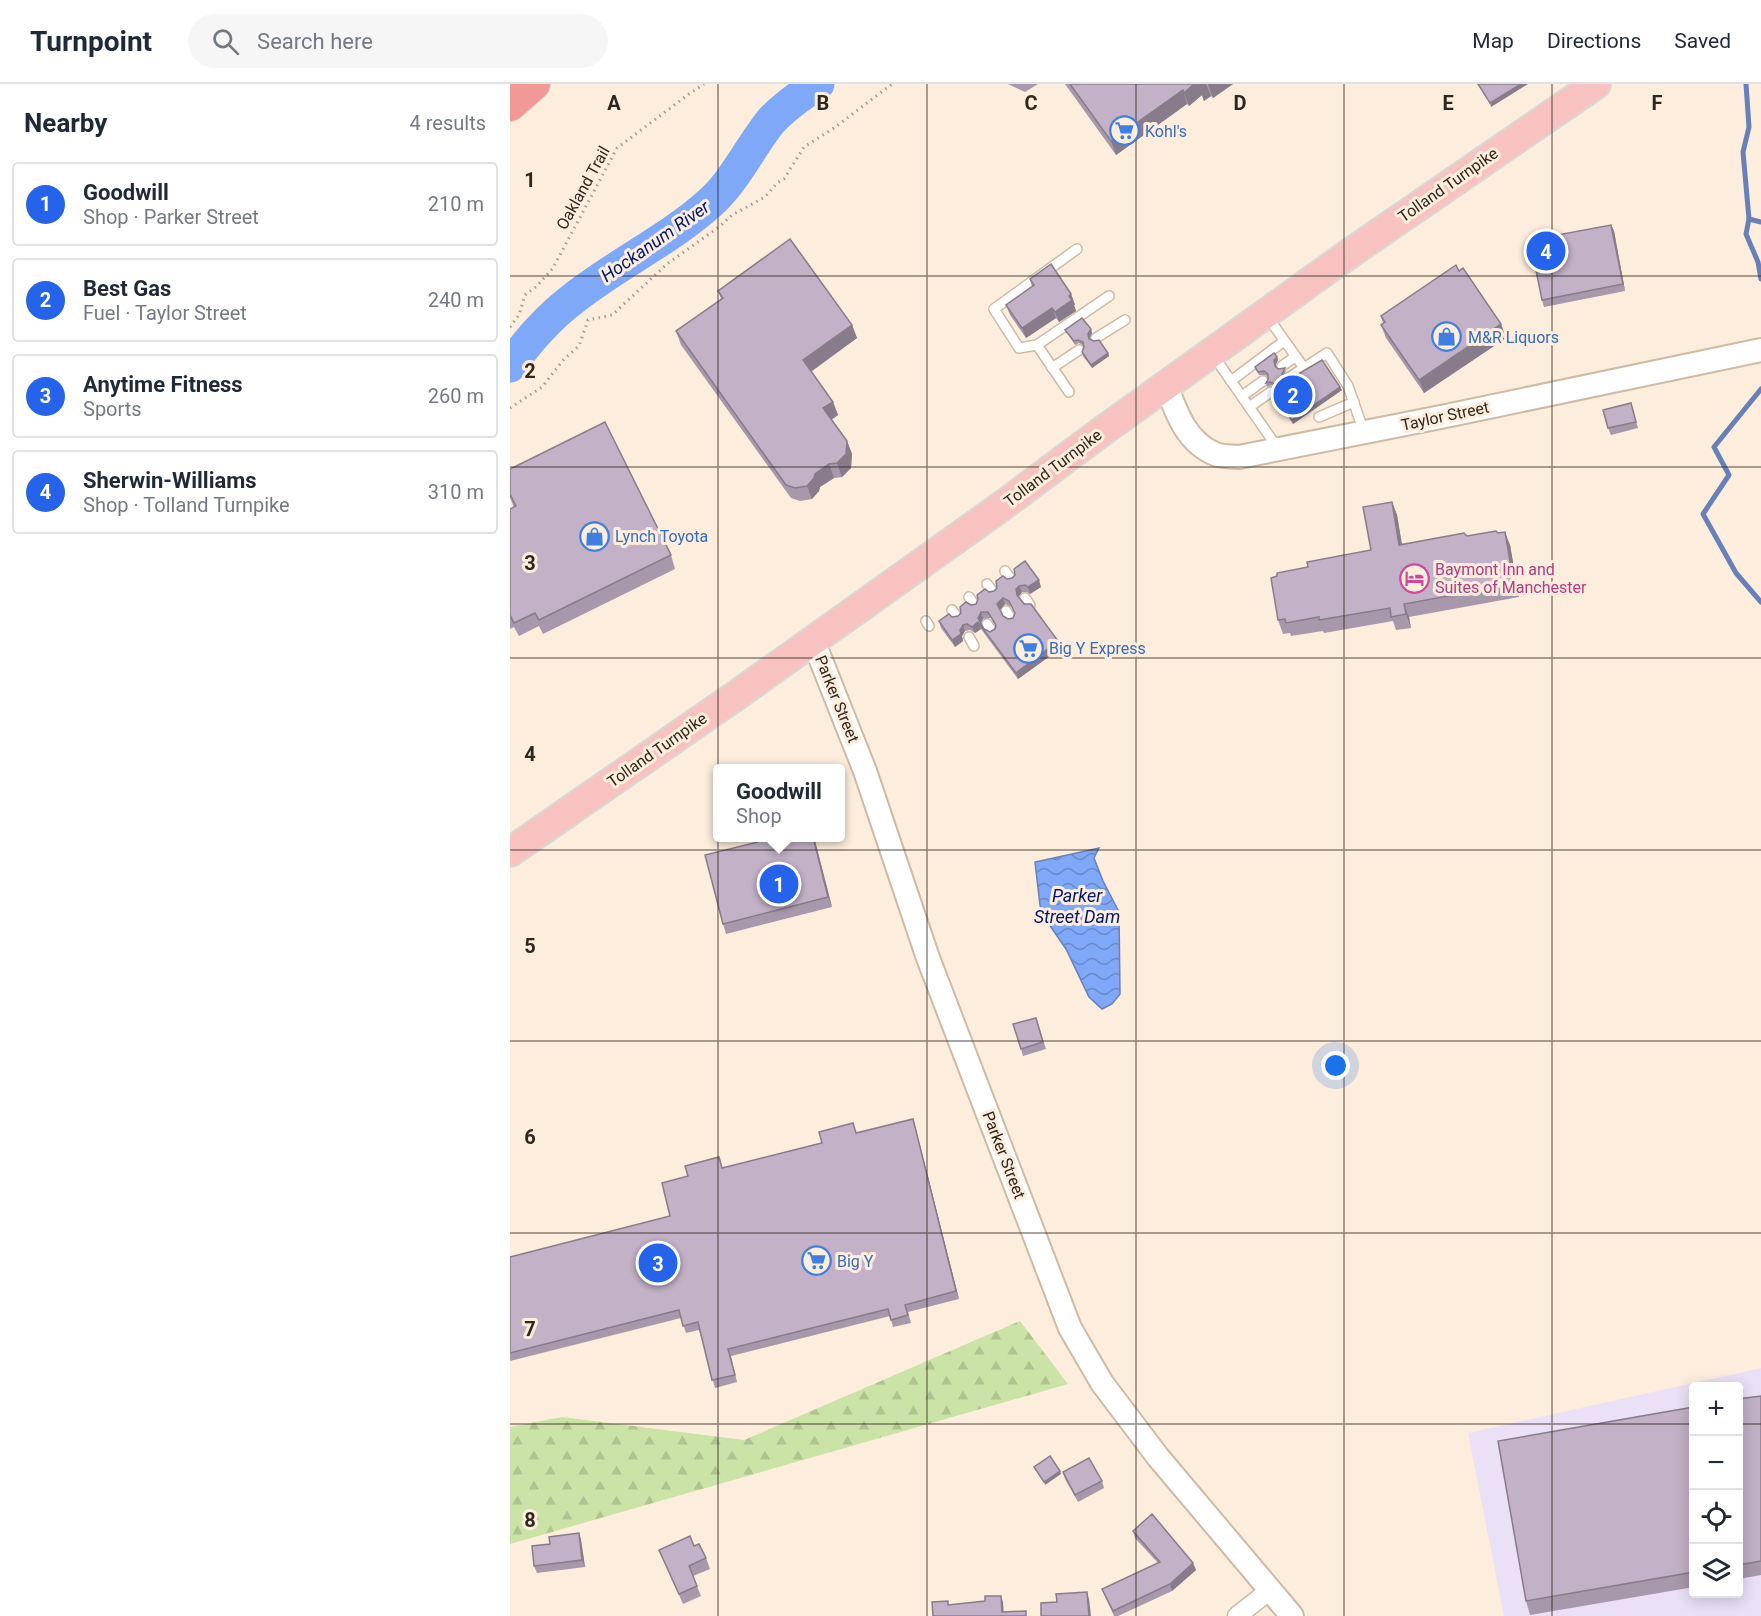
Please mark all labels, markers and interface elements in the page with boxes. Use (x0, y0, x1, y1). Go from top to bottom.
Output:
search box (188, 14, 608, 68)
text: Turnpoint (30, 25, 152, 58)
icon: search (209, 25, 242, 58)
text: Search here (257, 29, 373, 54)
text: Map (1472, 29, 1514, 53)
text: Directions (1547, 29, 1641, 53)
text: Saved (1674, 29, 1731, 53)
text: A (607, 91, 621, 115)
text: B (817, 91, 829, 115)
text: C (1024, 91, 1038, 115)
text: D (1234, 91, 1247, 115)
text: E (1442, 91, 1454, 115)
text: F (1652, 91, 1663, 115)
text: Nearby (24, 108, 107, 138)
text: 4 results (410, 111, 486, 135)
supermarket icon: Kohl's (1108, 115, 1140, 147)
place label: Kohl's (1145, 122, 1187, 141)
street label: Oakland Trail (552, 143, 614, 233)
street label: Tolland Turnpike (1395, 144, 1501, 226)
text: 1 (524, 168, 536, 192)
text: Goodwill (83, 180, 169, 205)
text: 1 (40, 192, 51, 216)
text: 210 m (428, 192, 484, 216)
water label: Hockanum River (597, 195, 714, 286)
text: Shop · Parker Street (83, 205, 259, 229)
pin: 4 (1526, 228, 1566, 274)
text: Best Gas (83, 276, 171, 301)
text: 2 (40, 288, 51, 312)
text: 240 m (428, 288, 484, 312)
text: Fuel · Taylor Street (83, 301, 247, 325)
shop icon: M&R Liquors (1431, 321, 1463, 353)
place label: M&R Liquors (1468, 328, 1559, 347)
text: 2 (524, 359, 536, 383)
text: Anytime Fitness (83, 372, 243, 397)
pin: 2 (1274, 372, 1312, 418)
text: 3 (40, 384, 51, 408)
text: 260 m (428, 384, 484, 408)
text: Sports (83, 397, 142, 421)
street label: Taylor Street (1399, 397, 1491, 435)
street label: Tolland Turnpike (1001, 425, 1105, 511)
text: Sherwin-Williams (83, 468, 257, 493)
text: 4 (40, 480, 51, 504)
text: 310 m (428, 480, 484, 504)
text: Shop · Tolland Turnpike (83, 493, 290, 517)
shop icon: Lynch Toyota (578, 520, 610, 552)
place label: Lynch Toyota (615, 527, 708, 546)
text: 3 (524, 551, 536, 575)
place label: Baymont Inn and Suites of Manchester (1435, 560, 1587, 597)
hotel icon: Baymont Inn and Suites of Manchester (1398, 562, 1430, 594)
supermarket icon: Big Y Express (1012, 632, 1044, 664)
place label: Big Y Express (1049, 639, 1146, 658)
street label: Parker Street (811, 653, 863, 745)
street label: Tolland Turnpike (604, 709, 710, 791)
text: 4 (524, 742, 536, 766)
popup (713, 764, 845, 842)
text: Goodwill (736, 779, 822, 804)
text: Shop (736, 804, 782, 828)
pin: 1 (760, 862, 798, 906)
water label: Parker Street Dam (1034, 885, 1120, 927)
text: 5 (524, 934, 536, 958)
your location (1321, 1051, 1350, 1080)
street label: Parker Street (979, 1109, 1029, 1201)
text: 6 (524, 1125, 536, 1149)
pin: 3 (638, 1240, 678, 1286)
supermarket icon: Big Y (800, 1245, 832, 1277)
place label: Big Y (837, 1252, 874, 1271)
text: 7 (524, 1317, 536, 1341)
map controls (1689, 1382, 1743, 1598)
button: + (1689, 1382, 1743, 1436)
button: − (1689, 1436, 1743, 1490)
button: locate (1689, 1490, 1743, 1544)
text: 8 (524, 1508, 536, 1532)
button: layers (1689, 1544, 1743, 1598)

